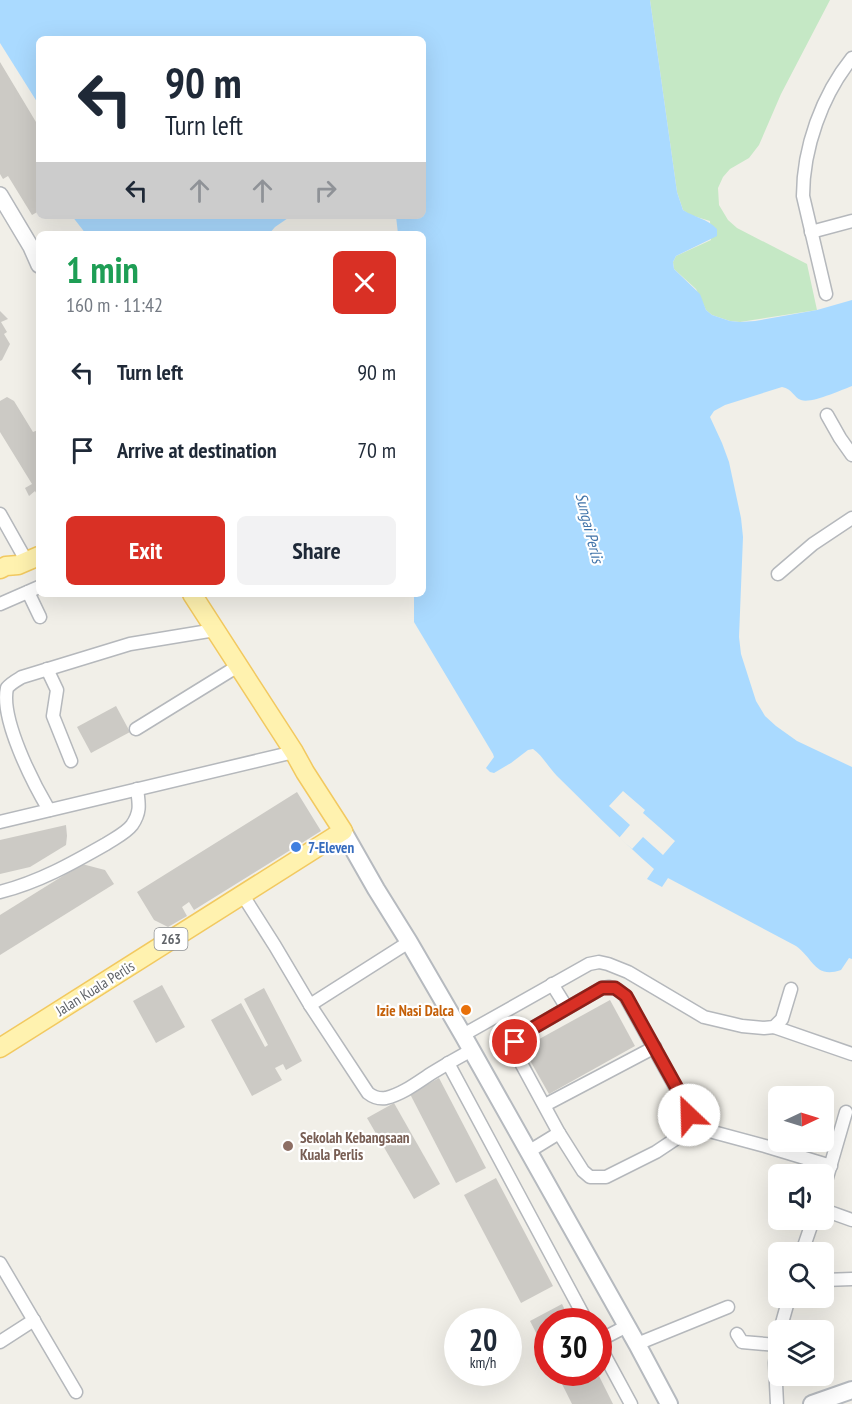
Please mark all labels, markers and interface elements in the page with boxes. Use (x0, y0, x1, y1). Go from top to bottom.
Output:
text: 90 m (165, 55, 242, 110)
icon: left (66, 60, 144, 138)
text: Turn left (165, 108, 243, 142)
icon: left (120, 174, 153, 207)
icon: ahead (183, 174, 216, 207)
icon: ahead (246, 174, 279, 207)
icon: right (309, 174, 342, 207)
text: 1 min (66, 246, 139, 293)
button: close (333, 251, 396, 314)
text: 160 m · 11:42 (66, 292, 163, 318)
icon: left (66, 356, 99, 389)
text: Turn left (117, 358, 183, 386)
text: 90 m (357, 358, 396, 386)
icon: arrive (66, 434, 99, 467)
text: Arrive at destination (117, 436, 277, 464)
text: 70 m (357, 436, 396, 464)
water label: Sungai Perlis (572, 491, 609, 567)
button: Exit (66, 516, 225, 585)
button: Share (237, 516, 396, 585)
place label: 7-Eleven (308, 838, 355, 857)
marker: 7-Eleven (289, 840, 303, 854)
road number: 263 (154, 928, 188, 950)
street label: Jalan Kuala Perlis (51, 956, 138, 1020)
place label: Izie Nasi Dalca (377, 1001, 454, 1020)
marker: Izie Nasi Dalca (459, 1003, 473, 1017)
pin (489, 1016, 540, 1067)
icon: arrive (498, 1025, 531, 1058)
position arrow (657, 1083, 721, 1147)
north arrow (768, 1086, 834, 1152)
map controls (768, 1086, 834, 1386)
place label: Sekolah Kebangsaan Kuala Perlis (300, 1128, 410, 1164)
marker: Sekolah Kebangsaan Kuala Perlis (281, 1139, 295, 1153)
button: sound (768, 1164, 834, 1230)
button: search (768, 1242, 834, 1308)
speed limit sign: 30 (534, 1308, 612, 1386)
text: 20 (469, 1320, 497, 1359)
button: layers (768, 1320, 834, 1386)
text: km/h (470, 1353, 496, 1372)

